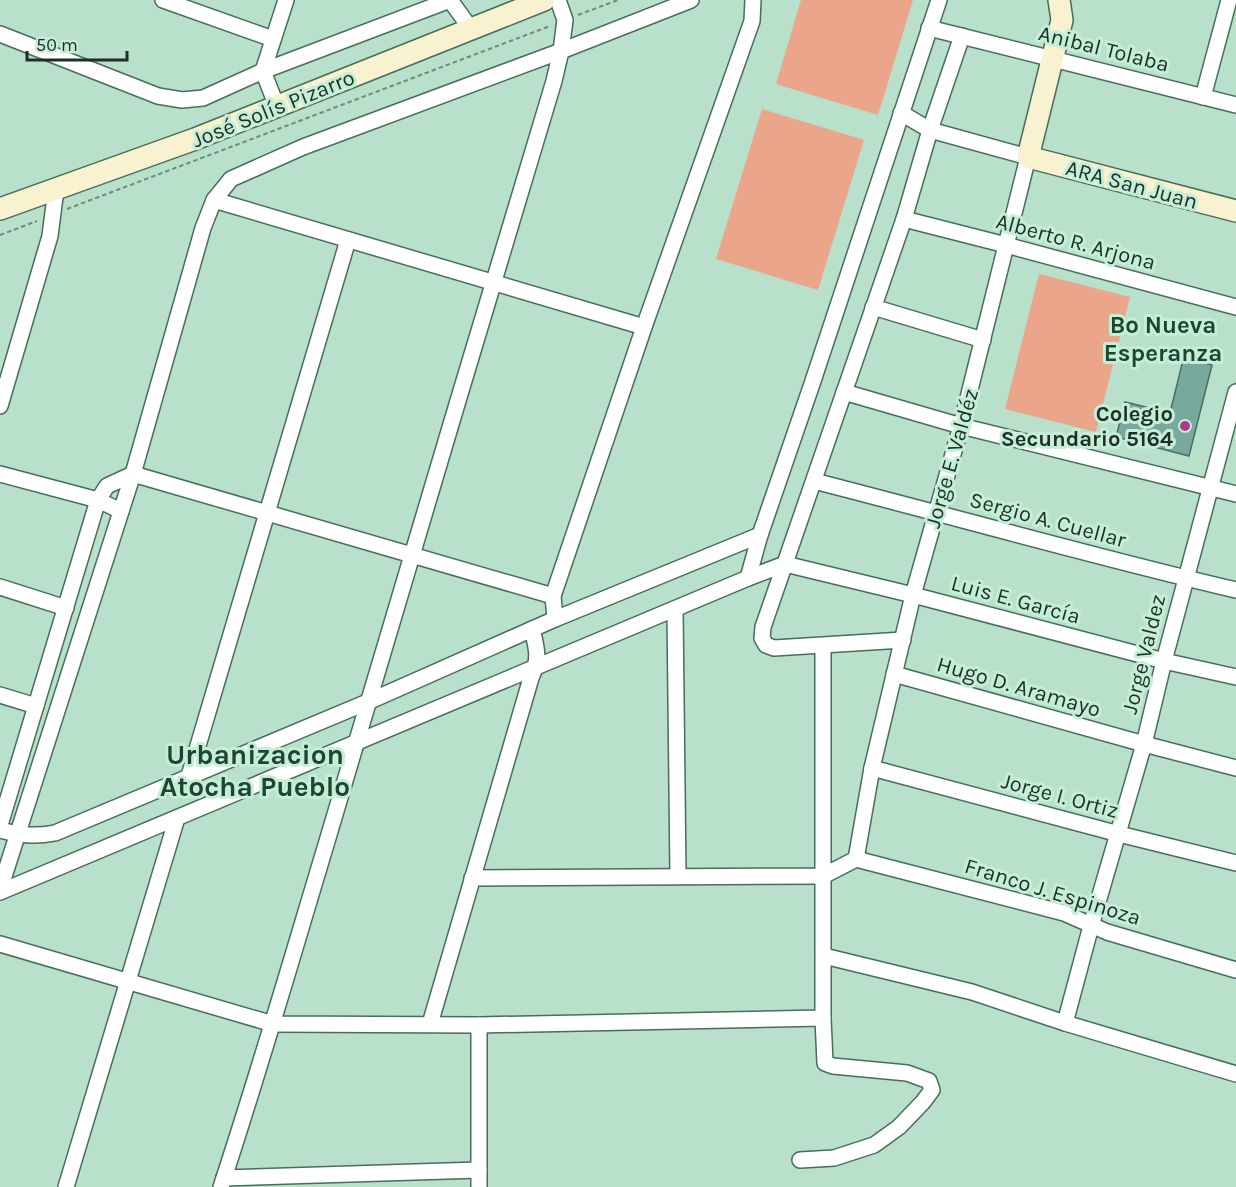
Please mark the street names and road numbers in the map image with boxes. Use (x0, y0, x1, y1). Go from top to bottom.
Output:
street label: Anibal Tolaba (1036, 20, 1172, 78)
street label: José Solís Pizarro (188, 64, 358, 153)
street label: ARA San Juan (1063, 155, 1201, 215)
street label: Alberto R. Arjona (993, 208, 1158, 276)
street label: Jorge E. Valdéz (920, 386, 984, 531)
street label: Sergio A. Cuellar (967, 487, 1129, 553)
street label: Luis E. García (948, 570, 1083, 630)
street label: Jorge Valdez (1117, 592, 1171, 717)
street label: Hugo D. Aramayo (934, 651, 1104, 723)
street label: Jorge I. Ortiz (998, 768, 1121, 824)
street label: Franco J. Espinoza (962, 853, 1144, 931)

